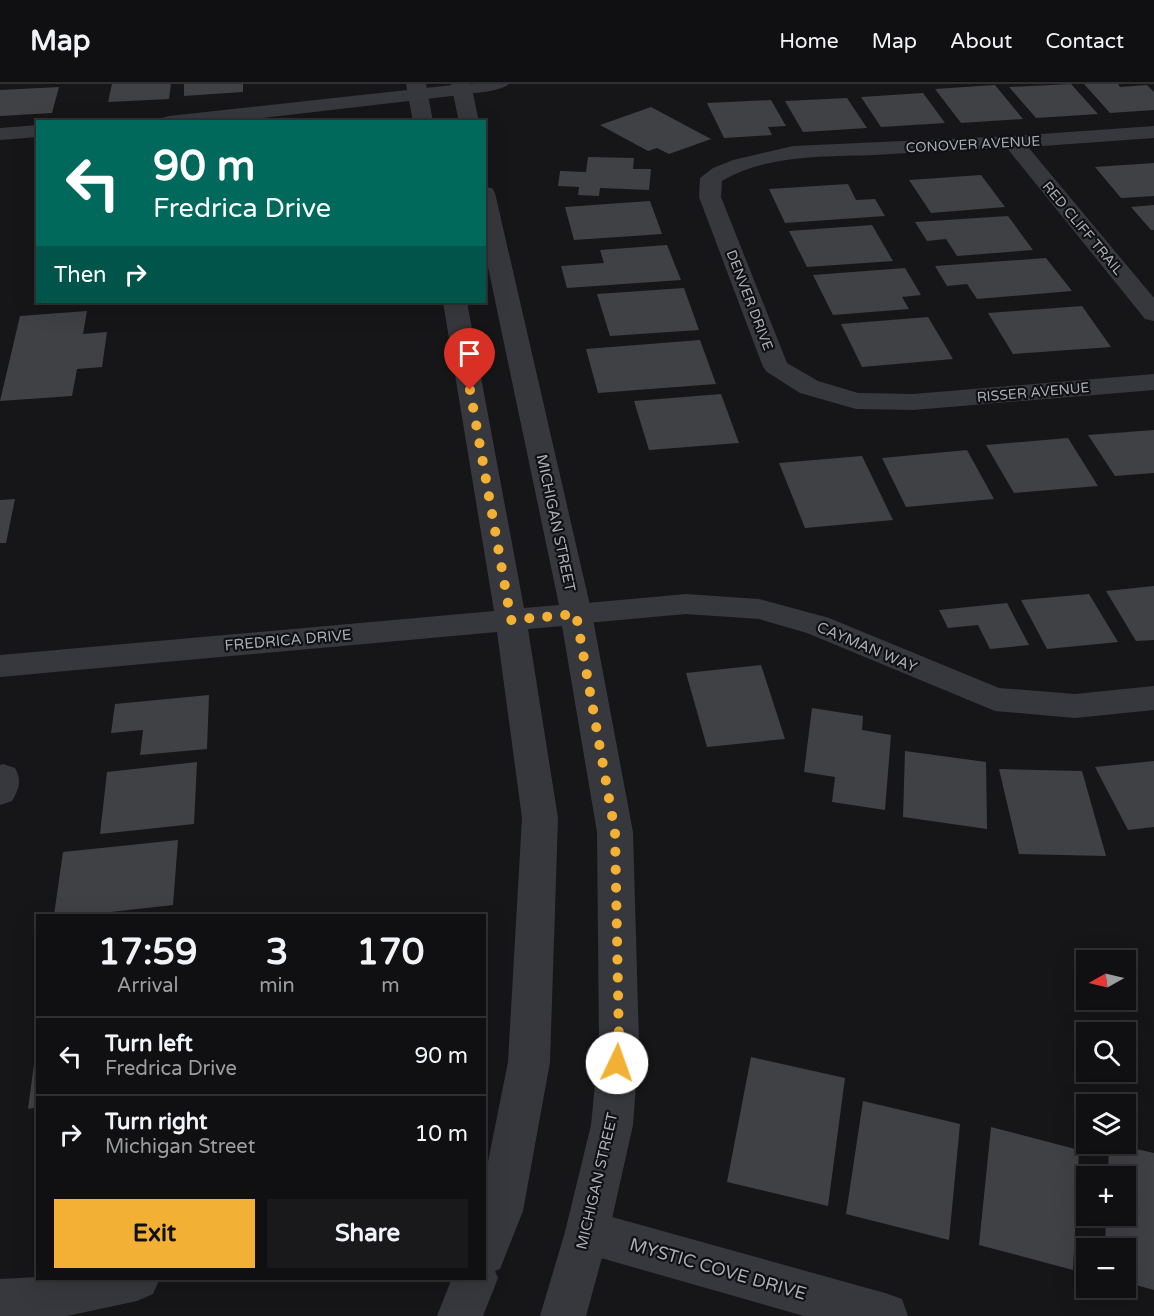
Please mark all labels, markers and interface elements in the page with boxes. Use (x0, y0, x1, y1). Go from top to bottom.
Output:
text: Map (30, 24, 90, 58)
text: Home (779, 29, 839, 54)
text: Map (872, 29, 917, 54)
text: About (950, 29, 1012, 54)
text: Contact (1045, 29, 1124, 54)
street label: CONOVER AVENUE (905, 132, 1041, 157)
text: 90 m (153, 141, 255, 192)
icon: left (54, 144, 132, 222)
street label: RED CLIFF TRAIL (1039, 178, 1127, 278)
text: Fredrica Drive (153, 192, 331, 225)
street label: DENVER DRIVE (723, 248, 776, 353)
icon: right (119, 258, 152, 291)
text: Then (54, 262, 107, 288)
pin (444, 328, 495, 390)
icon: arrive (453, 337, 486, 370)
street label: RISSER AVENUE (976, 379, 1090, 406)
street label: MICHIGAN STREET (533, 453, 579, 593)
street label: CAYMAN WAY (814, 618, 920, 676)
street label: FREDRICA DRIVE (224, 625, 352, 655)
text: 17:59 (98, 931, 198, 974)
text: 3 (266, 931, 288, 974)
text: 170 (356, 931, 424, 974)
north arrow (1076, 950, 1136, 1010)
map controls (1076, 950, 1136, 1298)
text: Arrival (117, 974, 179, 998)
text: min (259, 974, 295, 998)
text: m (381, 974, 400, 998)
button: search (1076, 1022, 1136, 1082)
text: Turn left (105, 1031, 193, 1057)
position arrow (585, 1031, 649, 1095)
icon: left (54, 1040, 87, 1073)
text: 90 m (414, 1043, 468, 1069)
text: Fredrica Drive (105, 1057, 237, 1081)
button: layers (1076, 1094, 1136, 1154)
text: Turn right (105, 1109, 207, 1135)
street label: MICHIGAN STREET (572, 1111, 622, 1251)
icon: right (54, 1118, 87, 1151)
text: 10 m (414, 1121, 468, 1147)
text: Michigan Street (105, 1135, 255, 1159)
button: + (1076, 1166, 1136, 1226)
button: Exit (54, 1199, 255, 1268)
button: Share (267, 1199, 468, 1268)
street label: MYSTIC COVE DRIVE (627, 1233, 809, 1305)
button: − (1076, 1238, 1136, 1298)

